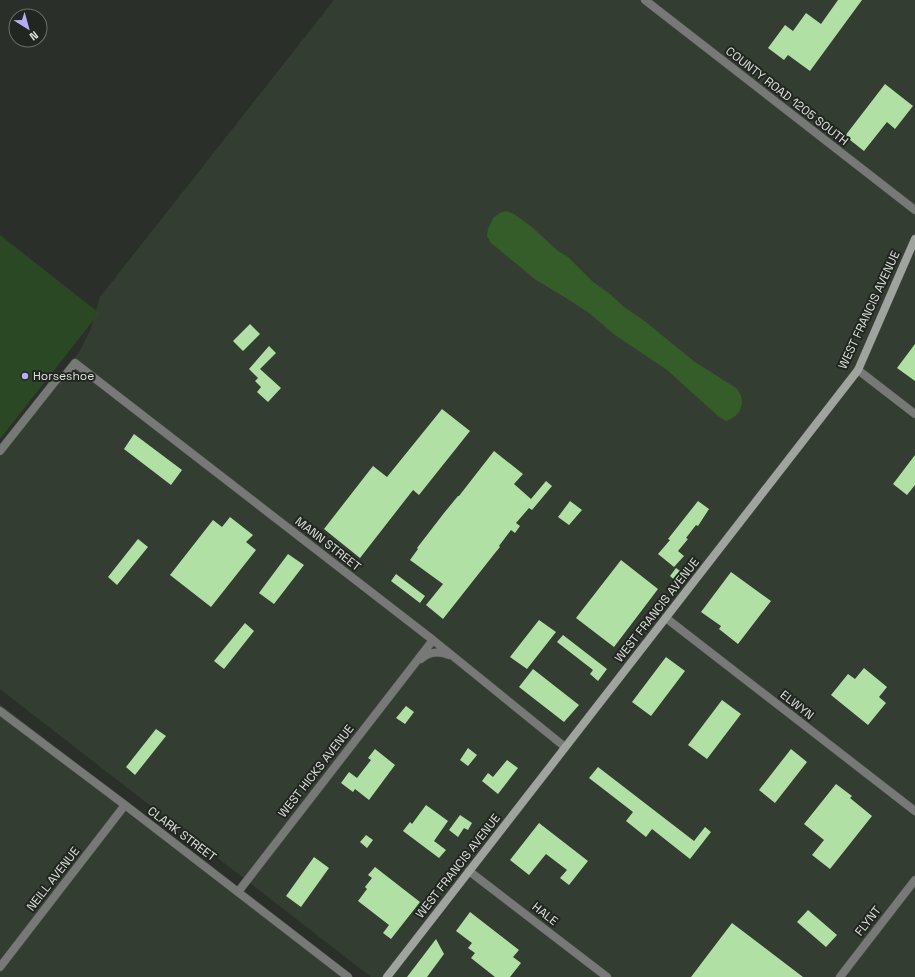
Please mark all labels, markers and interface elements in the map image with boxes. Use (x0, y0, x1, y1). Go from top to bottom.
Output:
north arrow (8, 8, 48, 48)
text: N (27, 28, 41, 44)
street label: COUNTY ROAD 1205 SOUTH (722, 43, 852, 149)
street label: WEST FRANCIS AVENUE (835, 248, 903, 372)
place label: Horseshoe (33, 368, 94, 384)
marker: Horseshoe (20, 371, 30, 381)
street label: MANN STREET (292, 513, 364, 575)
street label: WEST FRANCIS AVENUE (611, 554, 703, 666)
street label: ELWYN (777, 687, 817, 723)
street label: WEST HICKS AVENUE (275, 721, 358, 821)
street label: CLARK STREET (144, 803, 220, 865)
street label: WEST FRANCIS AVENUE (412, 810, 504, 922)
street label: NEILL AVENUE (23, 843, 83, 914)
street label: HALE (529, 899, 561, 929)
street label: FLYNT (851, 903, 885, 939)

